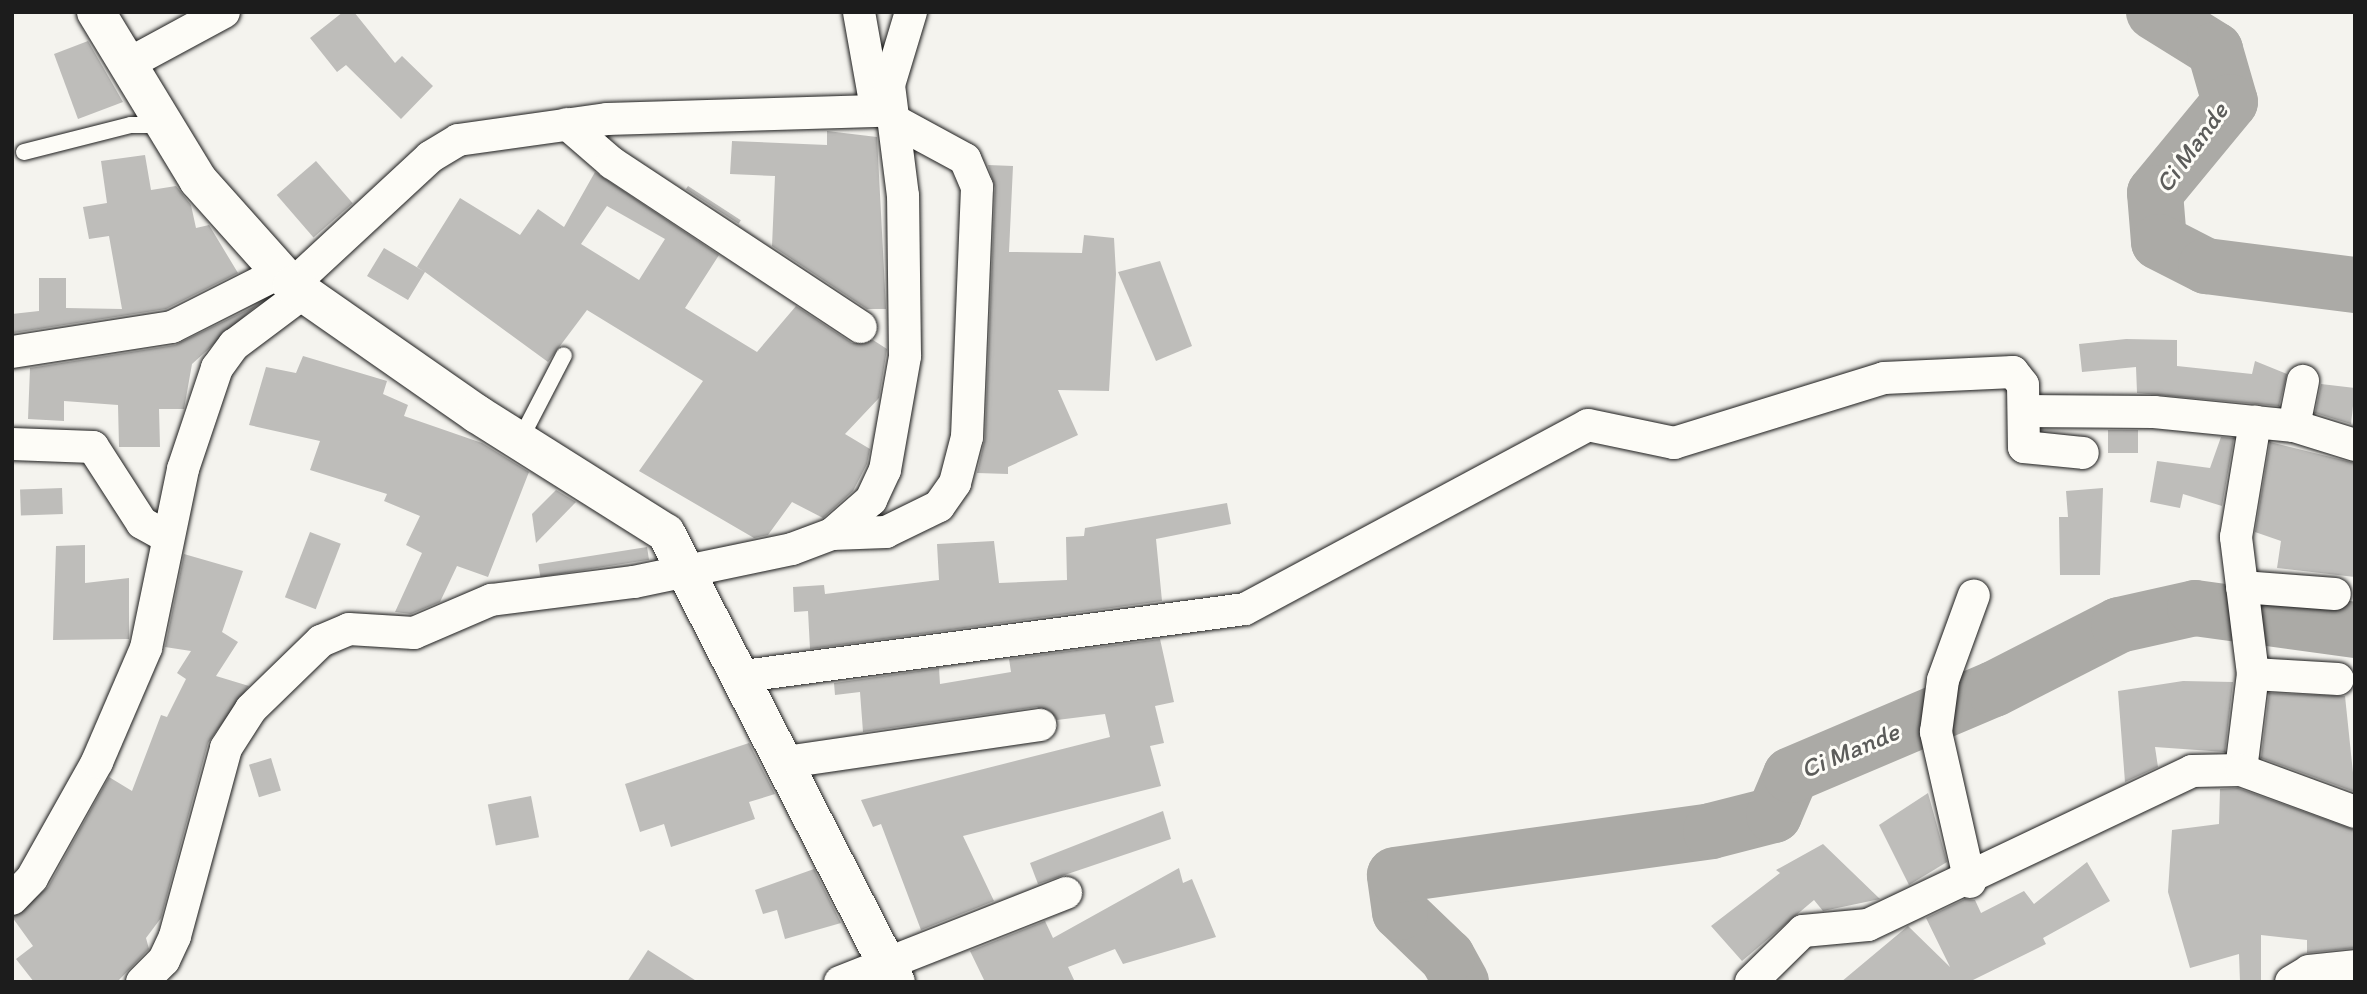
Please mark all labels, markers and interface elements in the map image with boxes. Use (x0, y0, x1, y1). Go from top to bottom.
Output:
water label: Ci Mande (2149, 97, 2235, 199)
water label: Ci Mande (1796, 716, 1904, 786)

